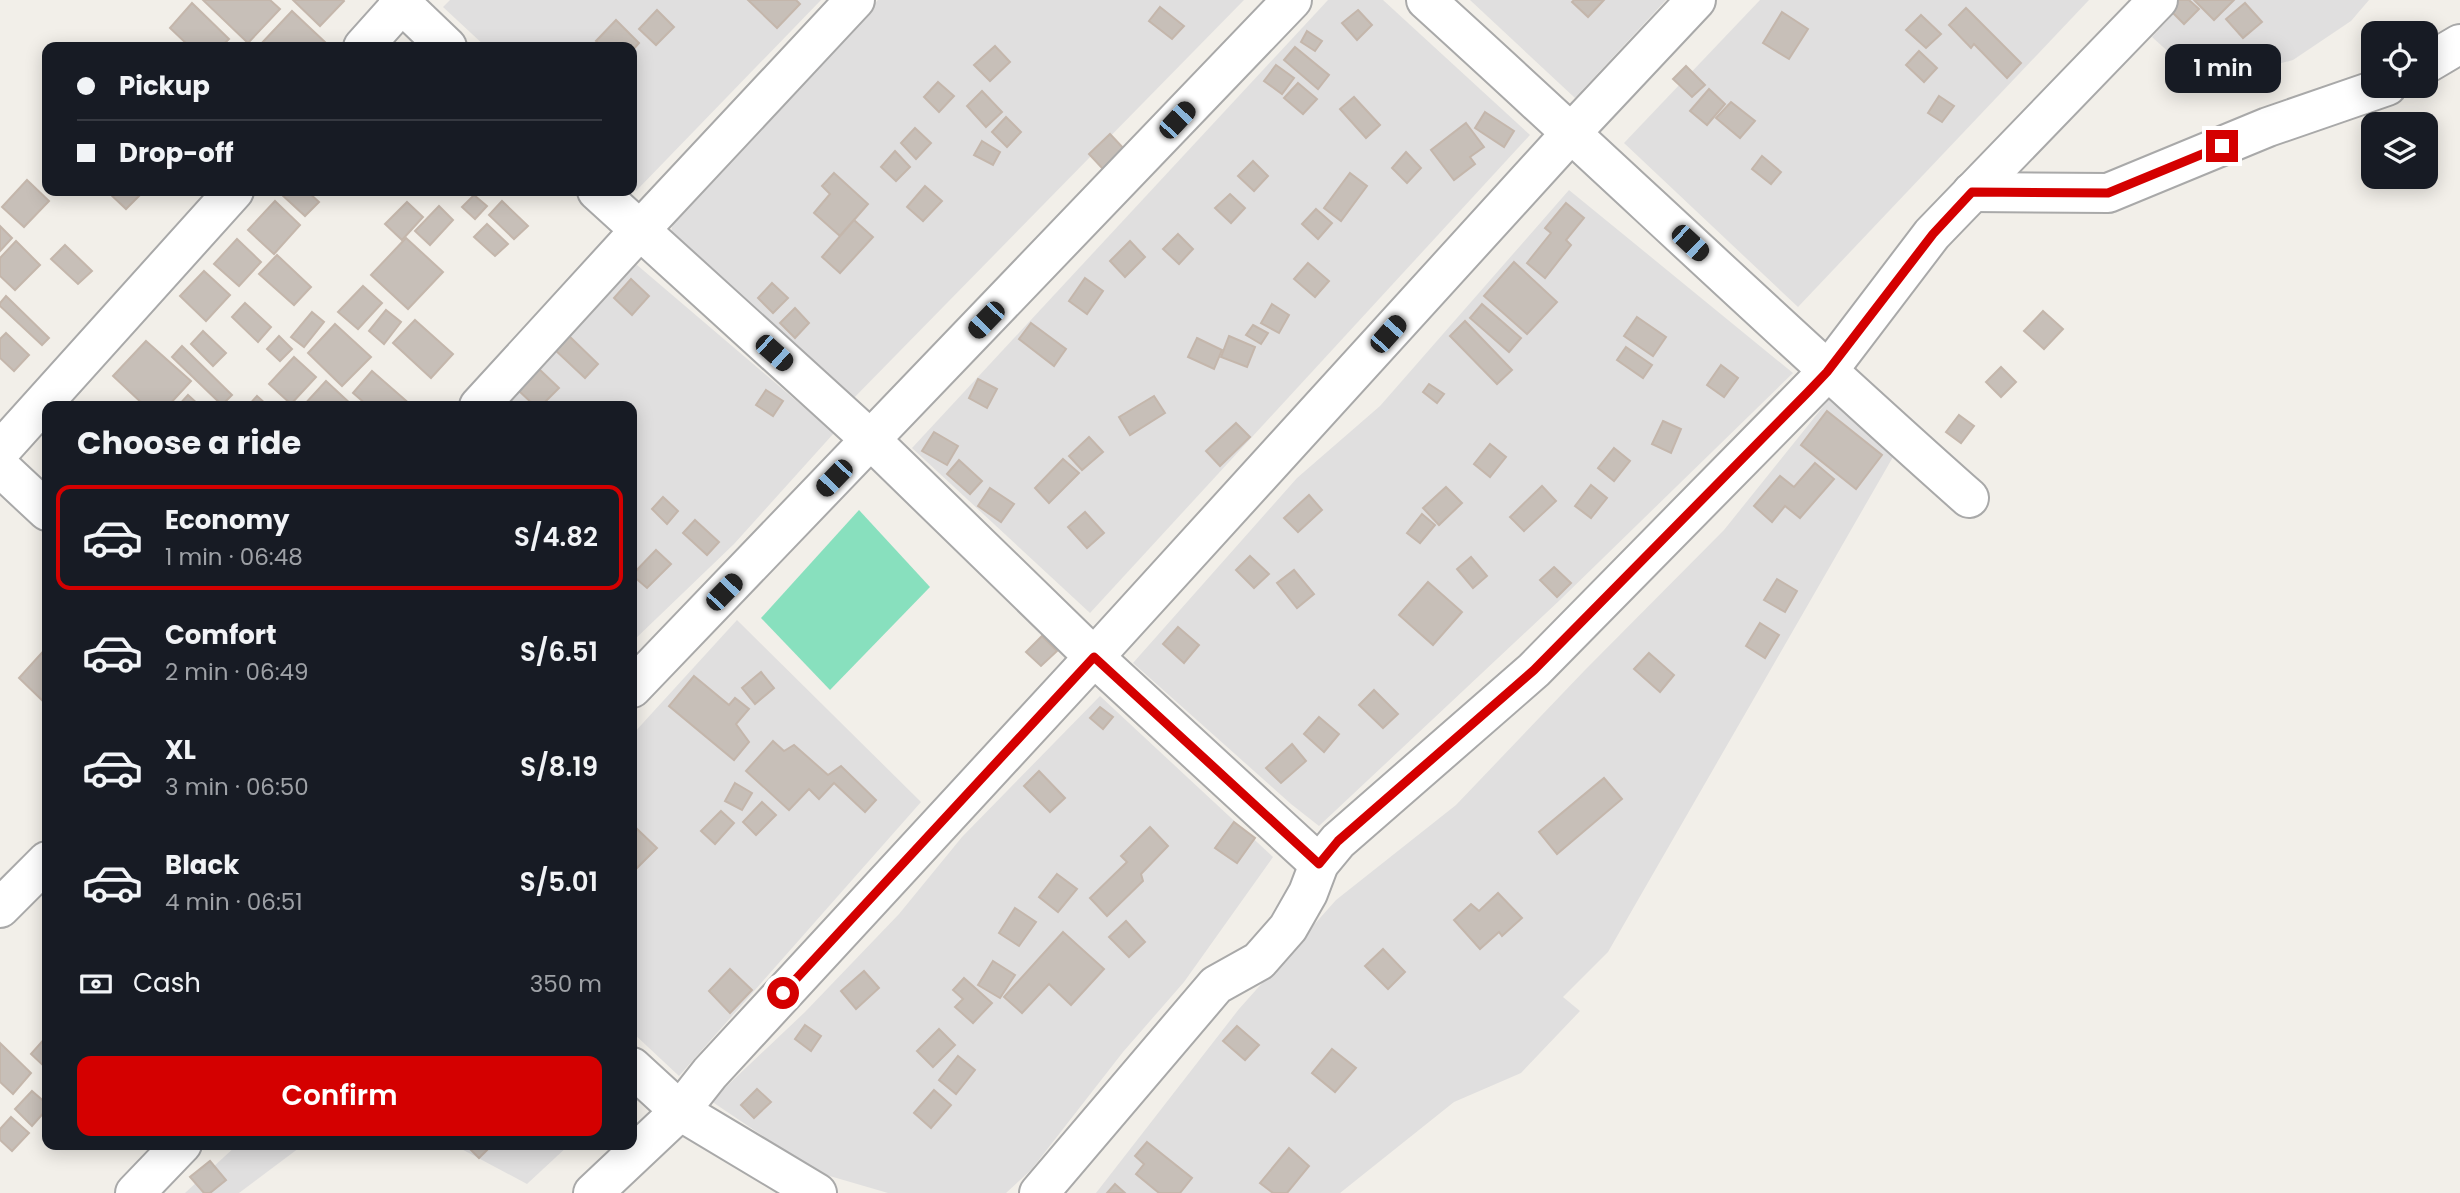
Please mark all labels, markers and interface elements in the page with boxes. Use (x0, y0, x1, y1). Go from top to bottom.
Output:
map controls (2361, 21, 2438, 189)
button: locate (2361, 21, 2438, 98)
callout: 1 min (2164, 44, 2280, 94)
text: 1 min (2193, 52, 2253, 84)
text: Pickup (119, 68, 210, 104)
car (1155, 97, 1200, 143)
button: layers (2361, 112, 2438, 189)
route end (2206, 130, 2238, 162)
text: Drop-off (119, 135, 234, 171)
car (1668, 221, 1713, 265)
car (964, 298, 1009, 342)
car (1367, 311, 1410, 357)
car (752, 331, 797, 375)
text: Choose a ride (77, 420, 301, 465)
car (812, 456, 857, 500)
text: Economy (165, 502, 289, 538)
icon: car (81, 506, 144, 569)
text: S/4.82 (514, 519, 598, 555)
text: 1 min · 06:48 (165, 541, 303, 573)
car (702, 570, 747, 614)
text: Comfort (165, 617, 277, 653)
icon: car (81, 621, 144, 684)
text: S/6.51 (520, 634, 598, 670)
text: 2 min · 06:49 (165, 656, 309, 688)
text: XL (165, 732, 196, 768)
icon: car (81, 736, 144, 799)
text: S/8.19 (520, 749, 598, 785)
text: 3 min · 06:50 (165, 771, 309, 803)
text: Black (165, 847, 239, 883)
icon: car (81, 851, 144, 914)
text: S/5.01 (520, 864, 598, 900)
text: 4 min · 06:51 (165, 886, 303, 918)
icon: cash (77, 965, 115, 1003)
text: Cash (133, 965, 201, 1001)
text: 350 m (530, 968, 602, 1000)
route start (767, 977, 799, 1009)
button: Confirm (77, 1056, 602, 1136)

